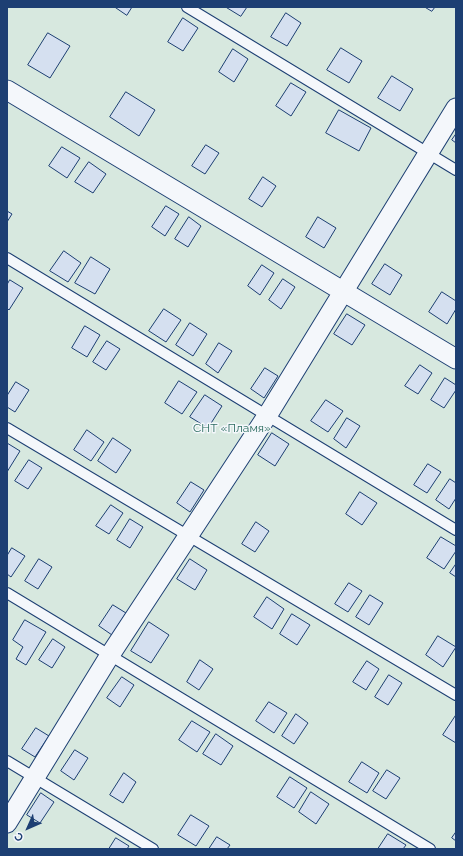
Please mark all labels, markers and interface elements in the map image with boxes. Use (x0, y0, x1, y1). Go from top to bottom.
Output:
park label: СНТ «Пламя» (193, 421, 271, 435)
north arrow (8, 808, 48, 848)
text: С (12, 830, 26, 844)

